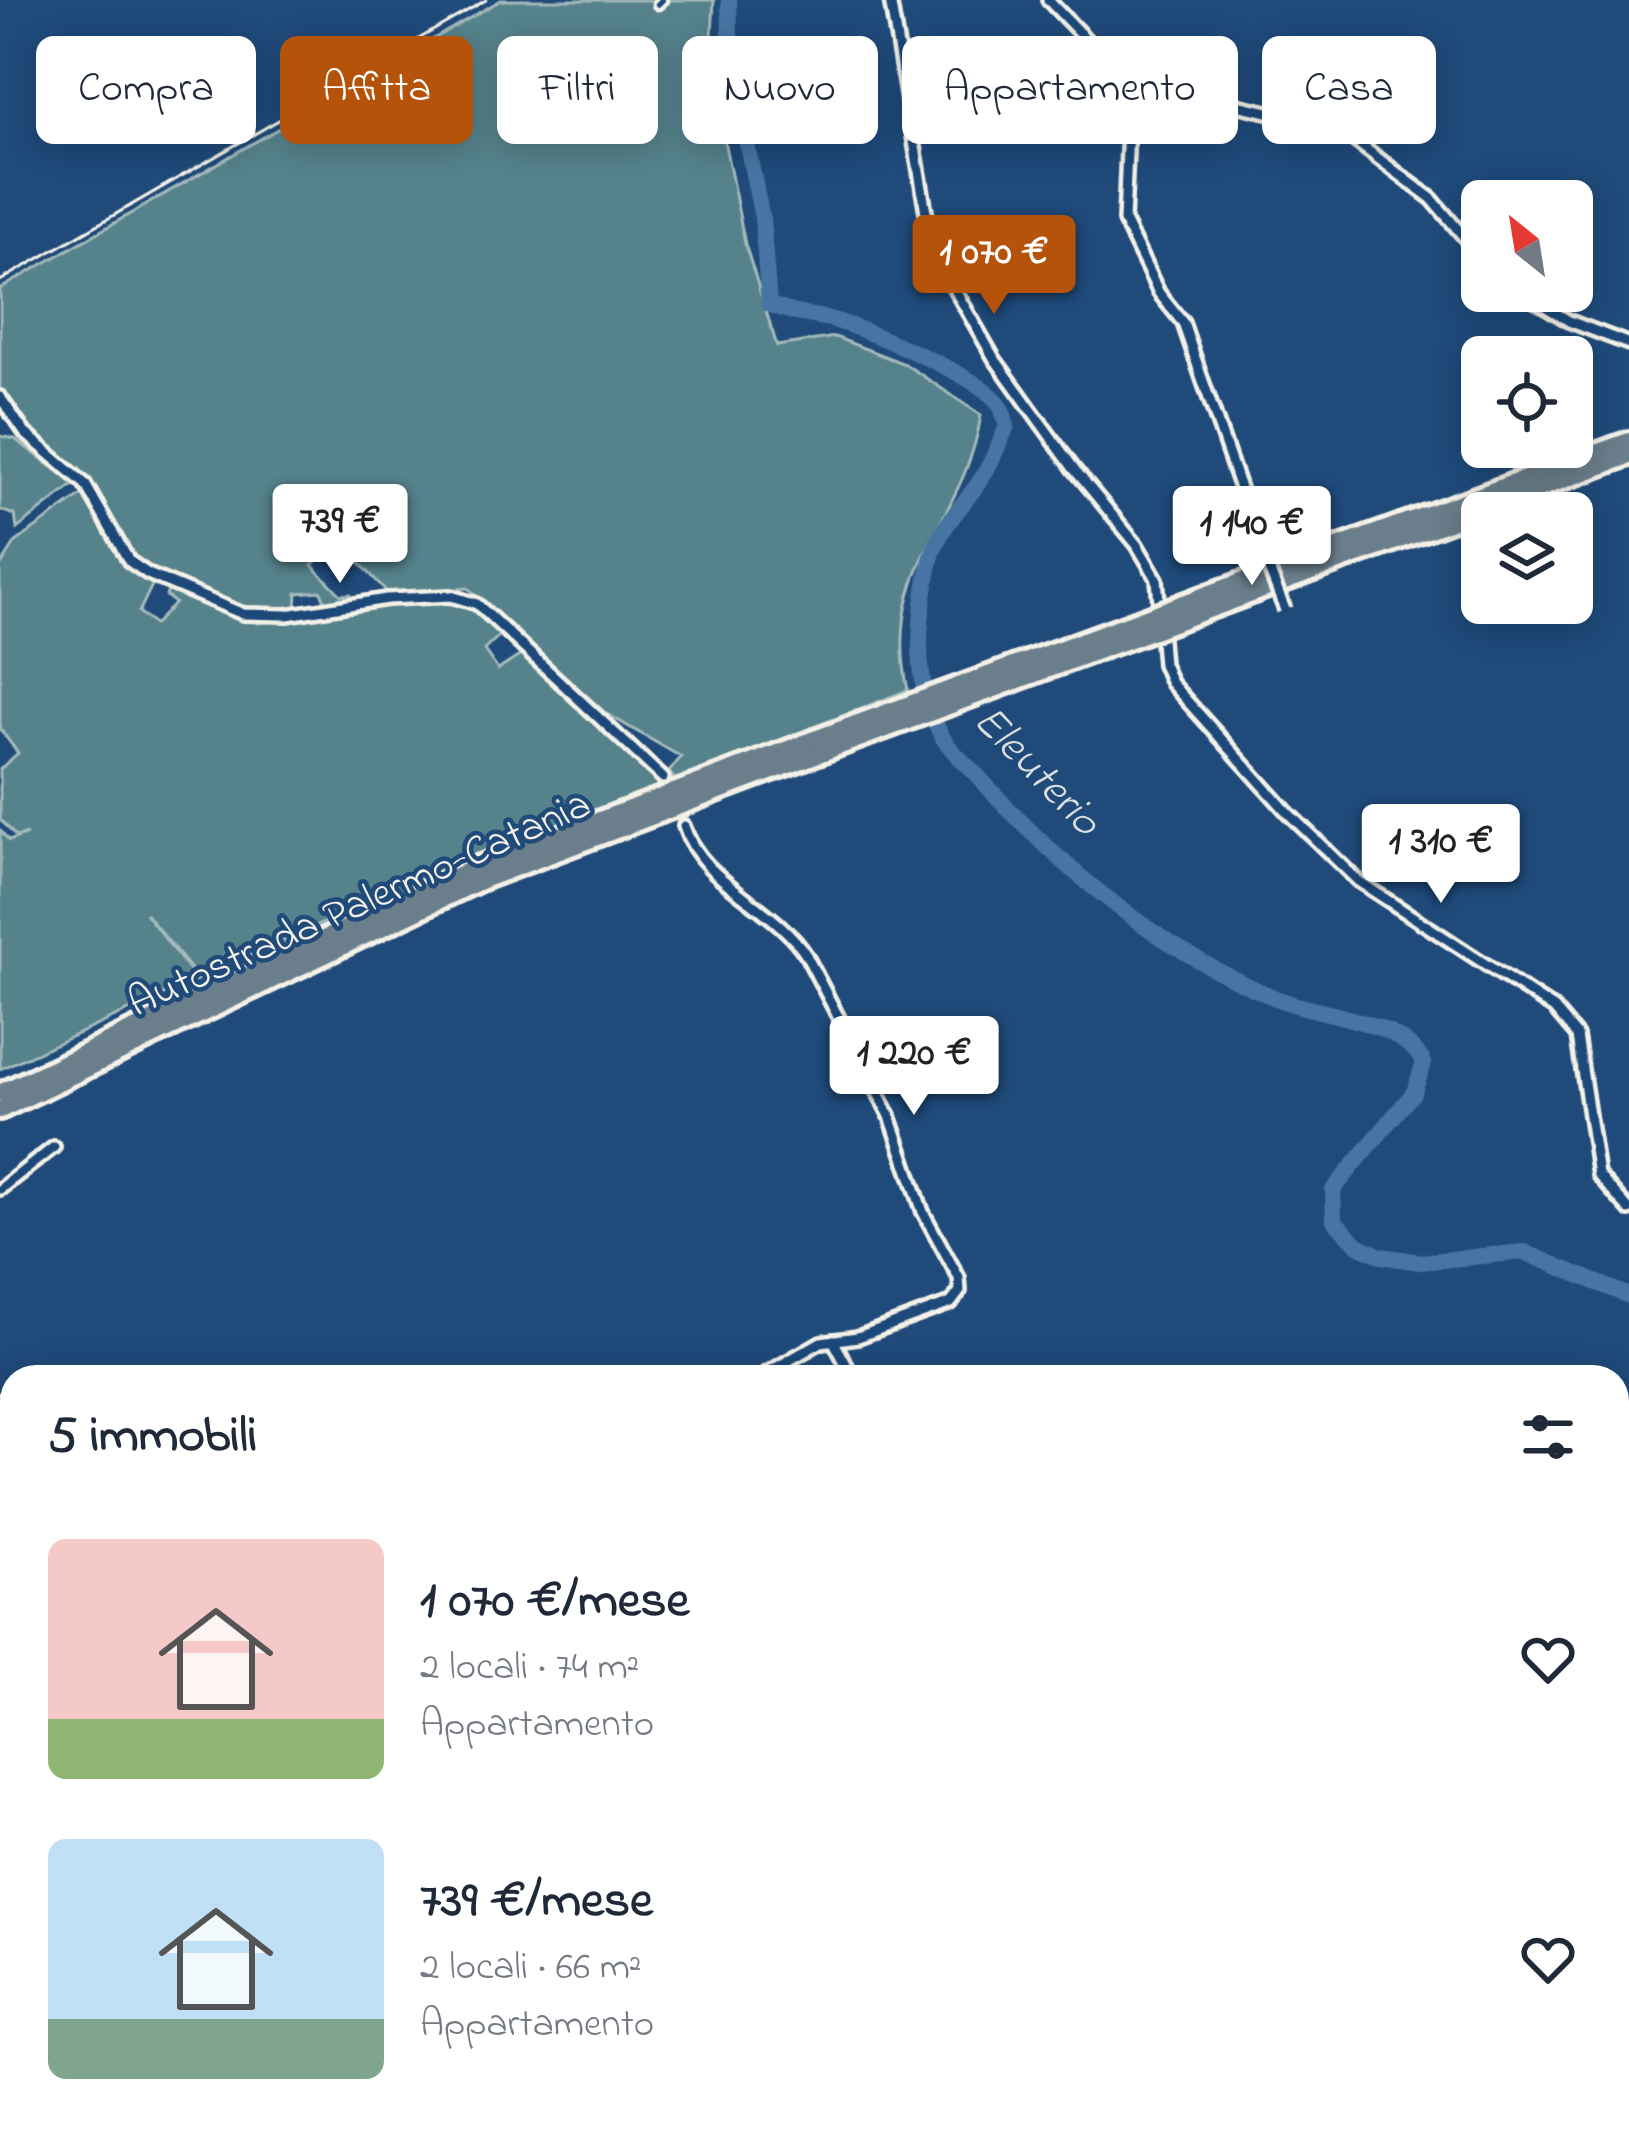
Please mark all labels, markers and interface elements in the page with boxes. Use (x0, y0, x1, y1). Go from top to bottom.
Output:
chip: Compra (36, 36, 256, 144)
chip: Affitta (280, 36, 473, 144)
chip: Filtri (497, 36, 658, 144)
chip: Nuovo (682, 36, 878, 144)
chip: Appartamento (902, 36, 1238, 144)
chip: Casa (1262, 36, 1436, 144)
north arrow (1461, 180, 1593, 312)
map controls (1461, 180, 1593, 624)
pin: 1 070 € (883, 215, 1105, 317)
text: 1 070 € (940, 225, 1048, 282)
button: locate (1461, 336, 1593, 468)
pin: 739 € (256, 484, 424, 586)
pin: 1 140 € (1141, 486, 1363, 588)
button: layers (1461, 492, 1593, 624)
text: 739 € (300, 494, 380, 551)
text: 1 140 € (1200, 496, 1304, 553)
water label: Eleuterio (956, 691, 1117, 854)
street label: Autostrada Palermo-Catania (119, 775, 601, 1035)
pin: 1 310 € (1330, 804, 1552, 906)
text: 1 310 € (1389, 814, 1493, 871)
pin: 1 220 € (803, 1016, 1025, 1118)
text: 1 220 € (857, 1026, 971, 1083)
text: 5 immobili (48, 1400, 257, 1475)
icon: filters (1515, 1404, 1581, 1470)
text: 1 070 €/mese (420, 1565, 689, 1640)
icon: home (144, 1587, 288, 1731)
icon: heart (1515, 1626, 1581, 1692)
text: 2 locali · 74 m² (420, 1640, 639, 1697)
text: Appartamento (420, 1697, 654, 1754)
text: 739 €/mese (420, 1865, 653, 1940)
icon: home (144, 1887, 288, 2031)
icon: heart (1515, 1926, 1581, 1992)
text: 2 locali · 66 m² (420, 1940, 642, 1997)
text: Appartamento (420, 1997, 654, 2054)

